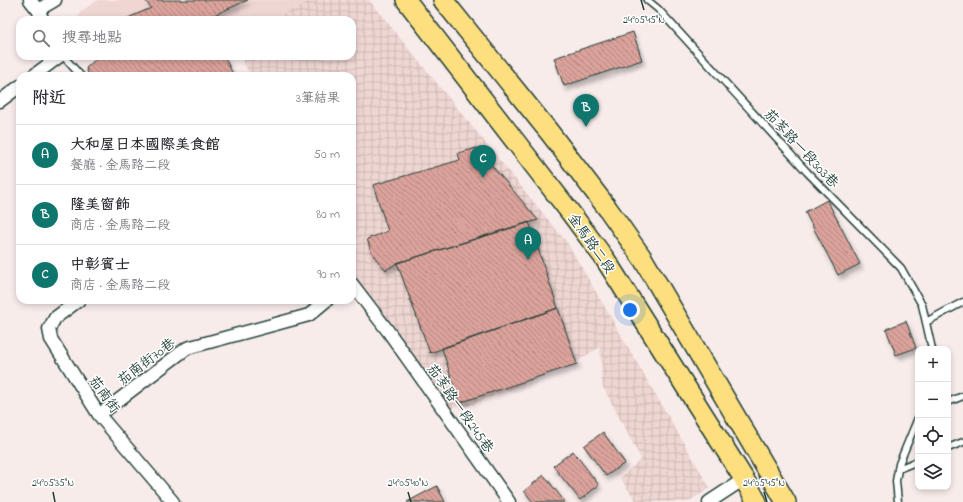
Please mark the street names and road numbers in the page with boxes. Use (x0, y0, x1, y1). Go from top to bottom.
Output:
street label: 茄苳路一段303巷 (759, 105, 844, 194)
street label: 金馬路二段 (562, 209, 619, 279)
street label: 茄南街70巷 (113, 333, 181, 391)
street label: 茄苳路一段245巷 (421, 360, 499, 459)
street label: 茄南街 (83, 372, 124, 418)

